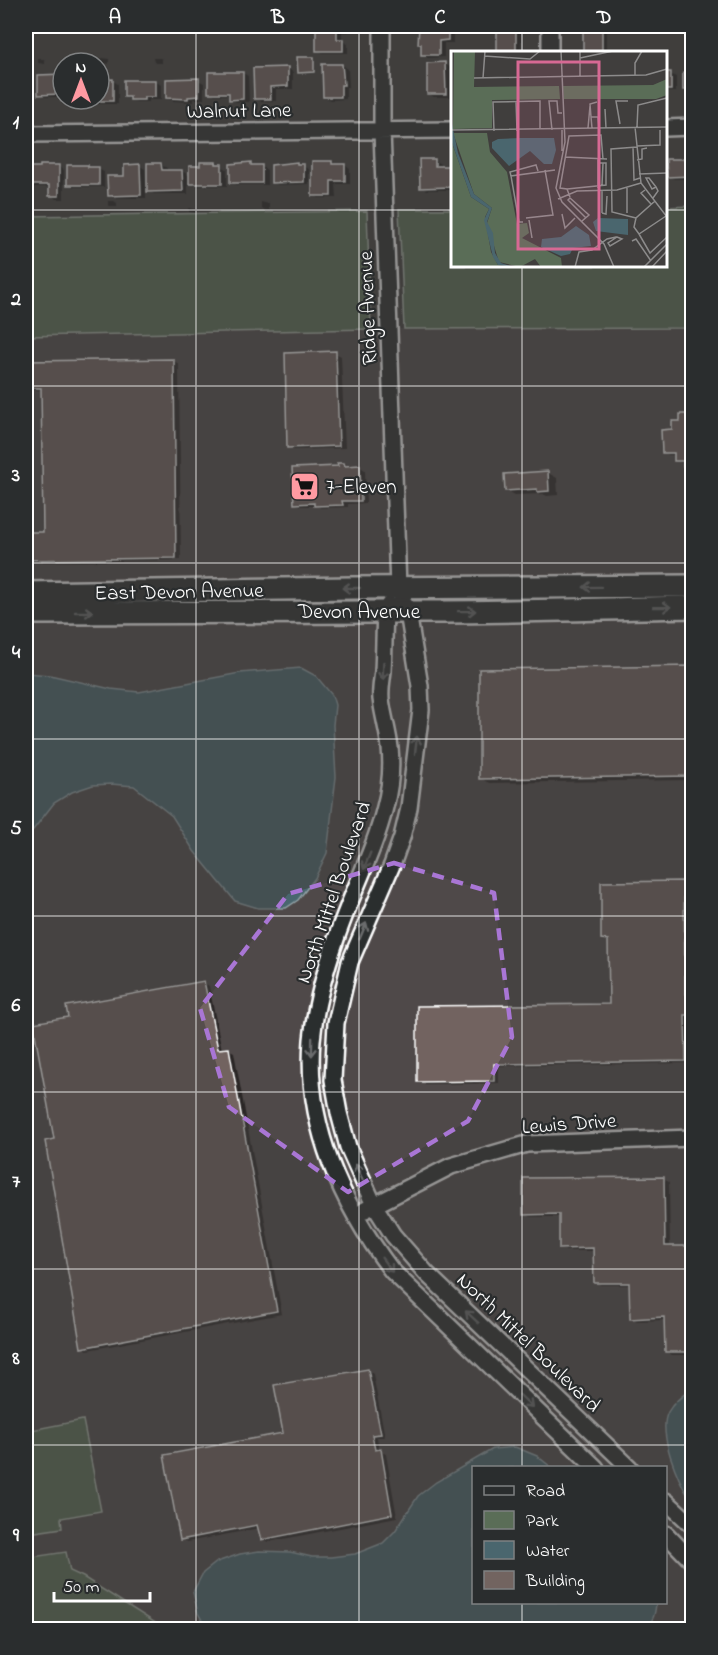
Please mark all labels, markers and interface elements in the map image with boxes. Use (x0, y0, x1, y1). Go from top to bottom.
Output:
text: A (109, 4, 121, 33)
text: B (270, 4, 285, 33)
text: C (435, 4, 446, 33)
text: D (596, 4, 611, 33)
north arrow (51, 51, 111, 111)
inset map (451, 51, 667, 267)
text: N (76, 56, 87, 80)
street label: Walnut Lane (186, 96, 292, 128)
text: 1 (13, 109, 20, 138)
street label: Ridge Avenue (352, 250, 388, 365)
text: 2 (10, 286, 21, 315)
text: 3 (11, 462, 20, 491)
supermarket icon: 7-Eleven (289, 470, 321, 502)
place label: 7-Eleven (326, 473, 397, 503)
street label: East Devon Avenue (94, 577, 265, 609)
one-way arrow (341, 582, 361, 594)
one-way arrow (583, 582, 603, 593)
street label: Devon Avenue (297, 598, 421, 628)
one-way arrow (651, 602, 671, 613)
one-way arrow (456, 605, 476, 617)
one-way arrow (73, 606, 93, 618)
text: 4 (12, 639, 21, 668)
one-way arrow (377, 660, 388, 680)
one-way arrow (411, 736, 422, 756)
street label: North Mittel Boulevard (290, 798, 380, 988)
text: 5 (10, 815, 22, 844)
one-way arrow (361, 852, 372, 870)
one-way arrow (358, 923, 369, 941)
text: 6 (12, 992, 21, 1021)
one-way arrow (306, 1037, 318, 1057)
street label: Lewis Drive (521, 1107, 618, 1143)
one-way arrow (353, 1164, 365, 1182)
text: 7 (12, 1168, 21, 1197)
one-way arrow (380, 1256, 393, 1272)
street label: North Mittel Boulevard (449, 1267, 607, 1420)
one-way arrow (464, 1309, 479, 1324)
text: 8 (11, 1345, 20, 1374)
one-way arrow (519, 1393, 534, 1408)
legend (472, 1466, 667, 1604)
text: Road (526, 1479, 565, 1505)
text: Park (526, 1509, 559, 1535)
text: 9 (12, 1522, 20, 1551)
text: Water (526, 1539, 570, 1565)
scale bar (54, 1565, 150, 1603)
text: Building (525, 1569, 585, 1596)
text: 50 m (63, 1575, 100, 1601)

